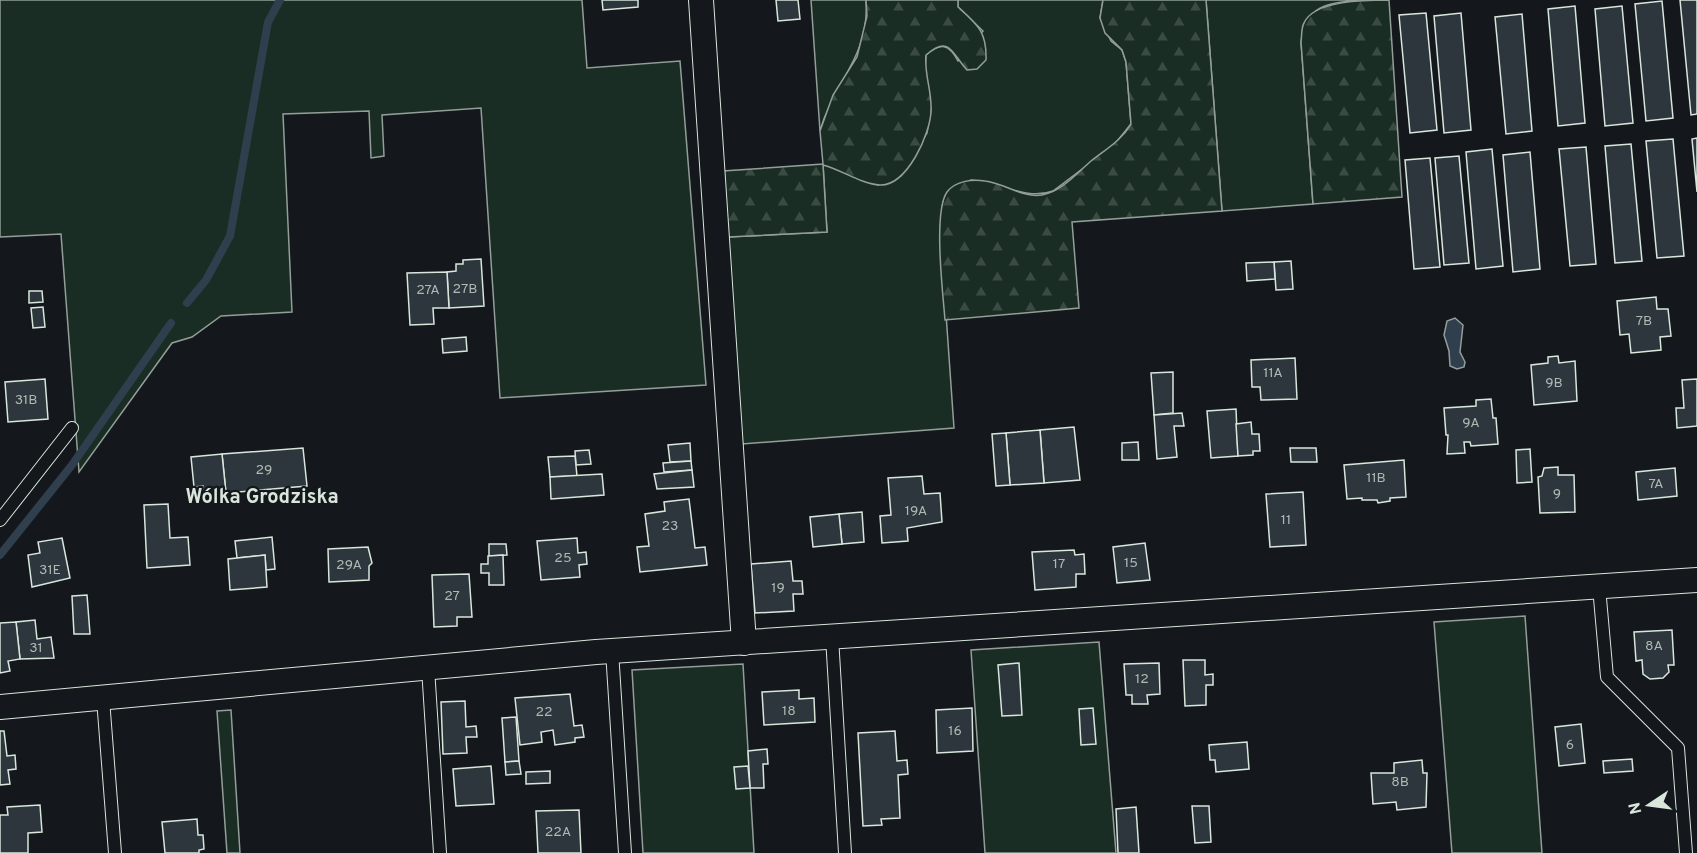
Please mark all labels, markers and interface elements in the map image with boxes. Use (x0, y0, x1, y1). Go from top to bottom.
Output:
house number: 27B (453, 281, 477, 298)
house number: 27A (416, 282, 440, 299)
house number: 7B (1636, 313, 1652, 330)
house number: 11A (1263, 365, 1283, 382)
house number: 9B (1545, 375, 1563, 392)
house number: 31B (15, 392, 37, 409)
house number: 9A (1462, 415, 1480, 432)
house number: 29 (256, 462, 272, 479)
house number: 11B (1366, 470, 1386, 487)
house number: 7A (1648, 476, 1664, 493)
district label: Wólka Grodziska (185, 485, 339, 511)
house number: 9 (1553, 486, 1561, 503)
house number: 19A (905, 503, 927, 520)
house number: 11 (1281, 512, 1291, 529)
house number: 23 (662, 518, 679, 535)
house number: 25 (554, 550, 572, 567)
house number: 15 (1124, 555, 1138, 572)
house number: 17 (1053, 556, 1065, 573)
house number: 29A (336, 557, 362, 574)
house number: 31E (39, 562, 61, 579)
house number: 19 (771, 580, 785, 597)
house number: 27 (444, 588, 460, 605)
house number: 8A (1645, 638, 1663, 655)
house number: 31 (29, 640, 43, 657)
house number: 12 (1135, 671, 1149, 688)
house number: 18 (782, 703, 796, 720)
house number: 22 (535, 704, 553, 721)
house number: 16 (948, 723, 962, 740)
house number: 6 (1566, 737, 1574, 754)
house number: 8B (1391, 774, 1409, 791)
north arrow (1619, 775, 1679, 835)
text: N (1625, 800, 1647, 816)
house number: 22A (545, 824, 571, 841)

